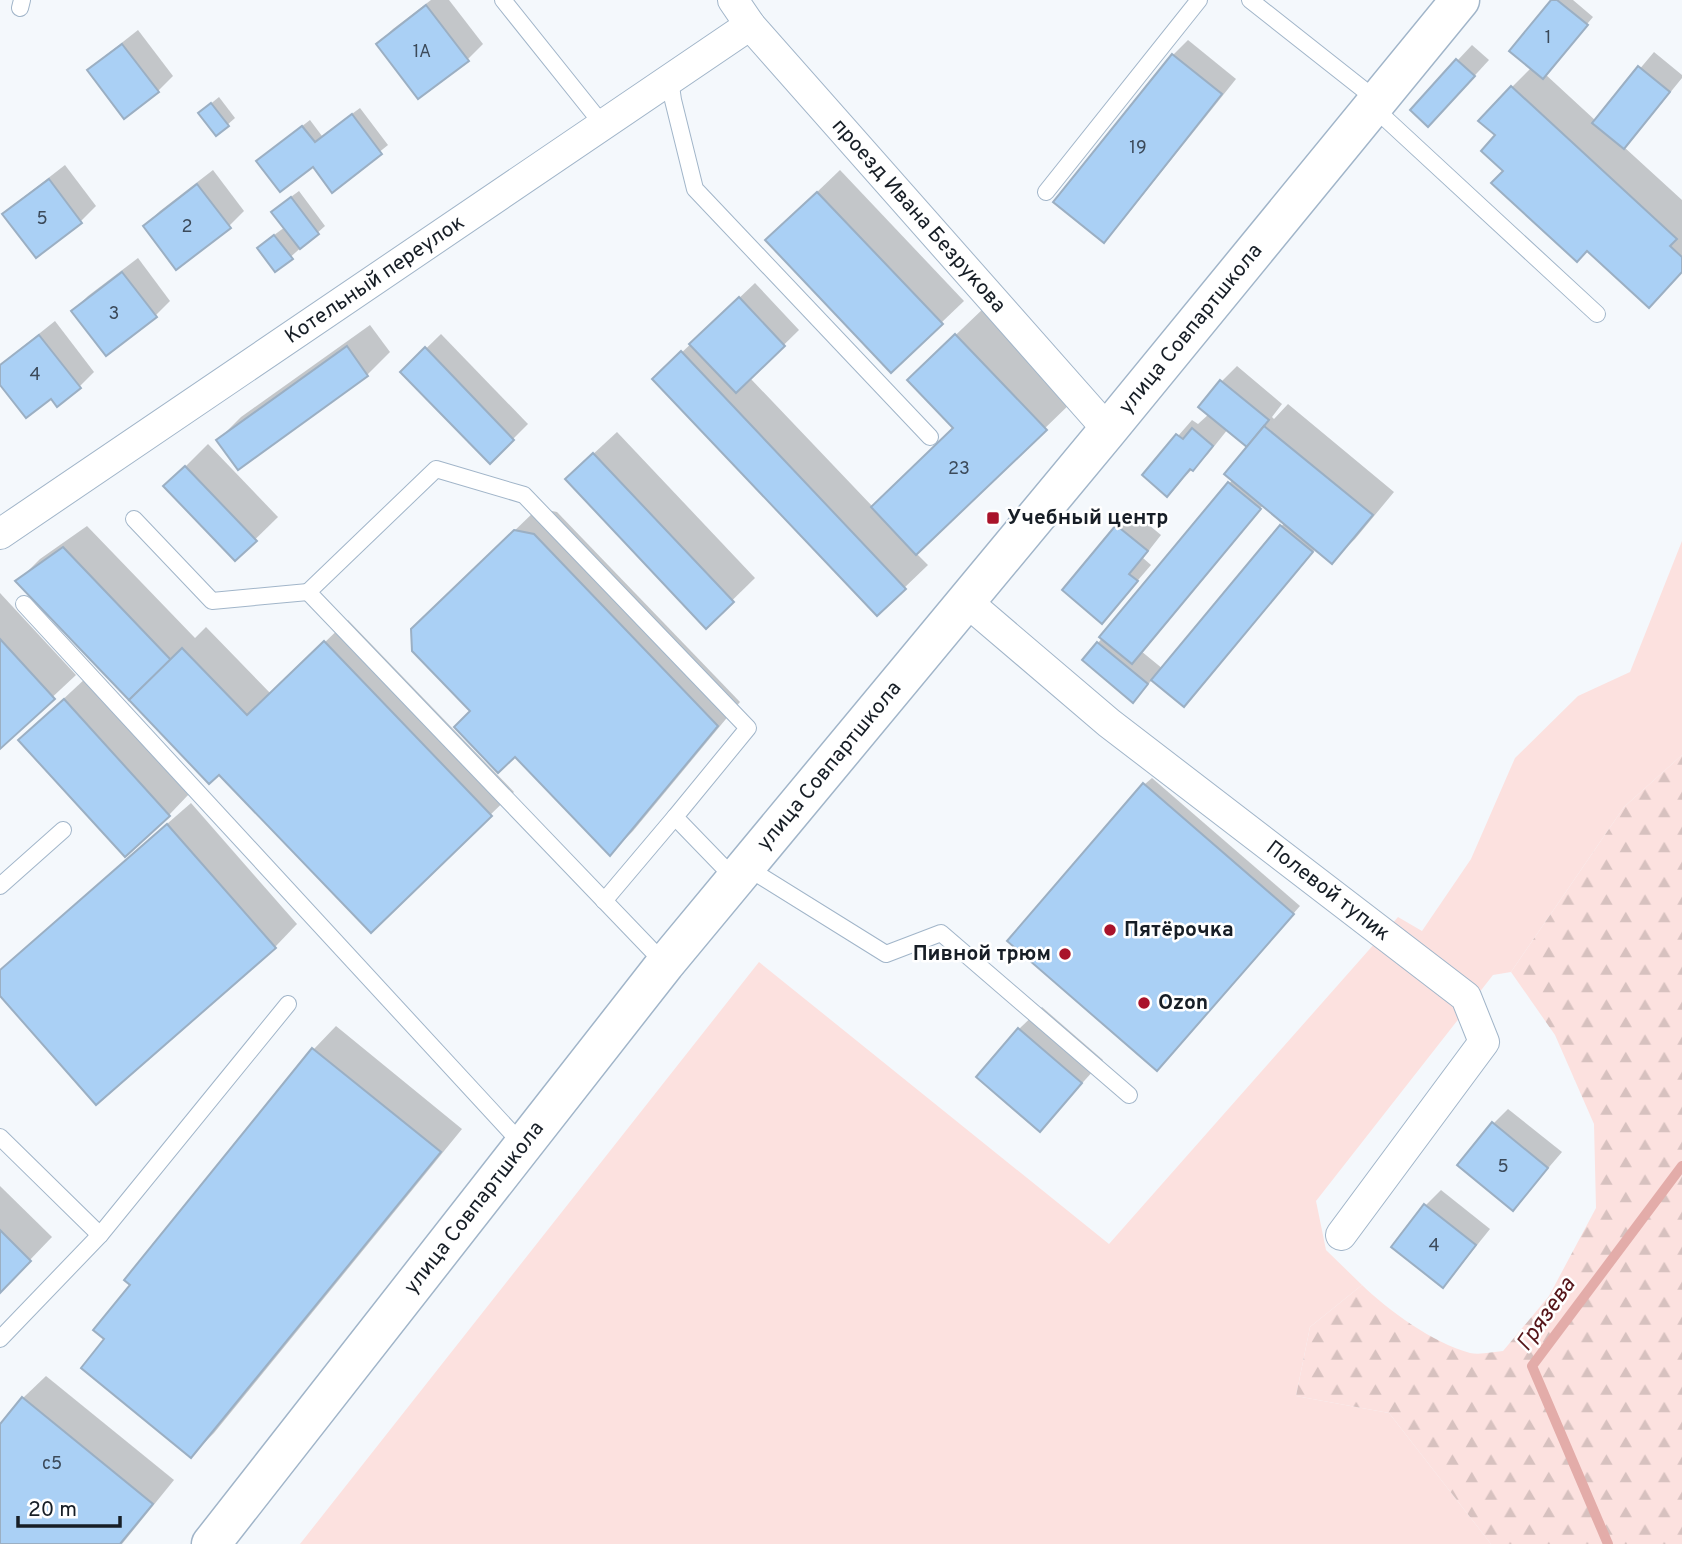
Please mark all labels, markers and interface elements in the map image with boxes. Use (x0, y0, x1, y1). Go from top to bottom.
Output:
house number: 1 (1545, 27, 1551, 50)
house number: 1А (413, 41, 431, 64)
street label: проезд Ивана Безрукова (826, 113, 1012, 319)
house number: 19 (1129, 137, 1147, 160)
house number: 5 (36, 208, 48, 231)
street label: Котельный переулок (280, 209, 470, 350)
house number: 2 (181, 216, 193, 239)
street label: улица Совпартшкола (1113, 238, 1269, 420)
house number: 3 (109, 303, 119, 326)
house number: 4 (29, 364, 41, 387)
house number: 23 (948, 458, 970, 481)
place label: Учебный центр (1007, 505, 1168, 532)
marker: Учебный центр (985, 510, 1001, 526)
street label: улица Совпартшкола (751, 675, 908, 856)
street label: Полевой тупик (1260, 835, 1395, 947)
place label: Пятёрочка (1124, 917, 1234, 944)
marker: Пятёрочка (1102, 922, 1118, 938)
place label: Пивной трюм (913, 941, 1051, 968)
marker: Пивной трюм (1057, 946, 1073, 962)
place label: Ozon (1158, 990, 1208, 1017)
marker: Ozon (1136, 995, 1152, 1011)
street label: улица Совпартшкола (398, 1116, 550, 1300)
house number: 5 (1497, 1156, 1509, 1179)
house number: 4 (1428, 1235, 1440, 1258)
water label: Грязева (1511, 1272, 1583, 1358)
house number: с5 (42, 1453, 62, 1476)
scale bar (18, 1484, 119, 1528)
text: 20 m (28, 1497, 77, 1524)

